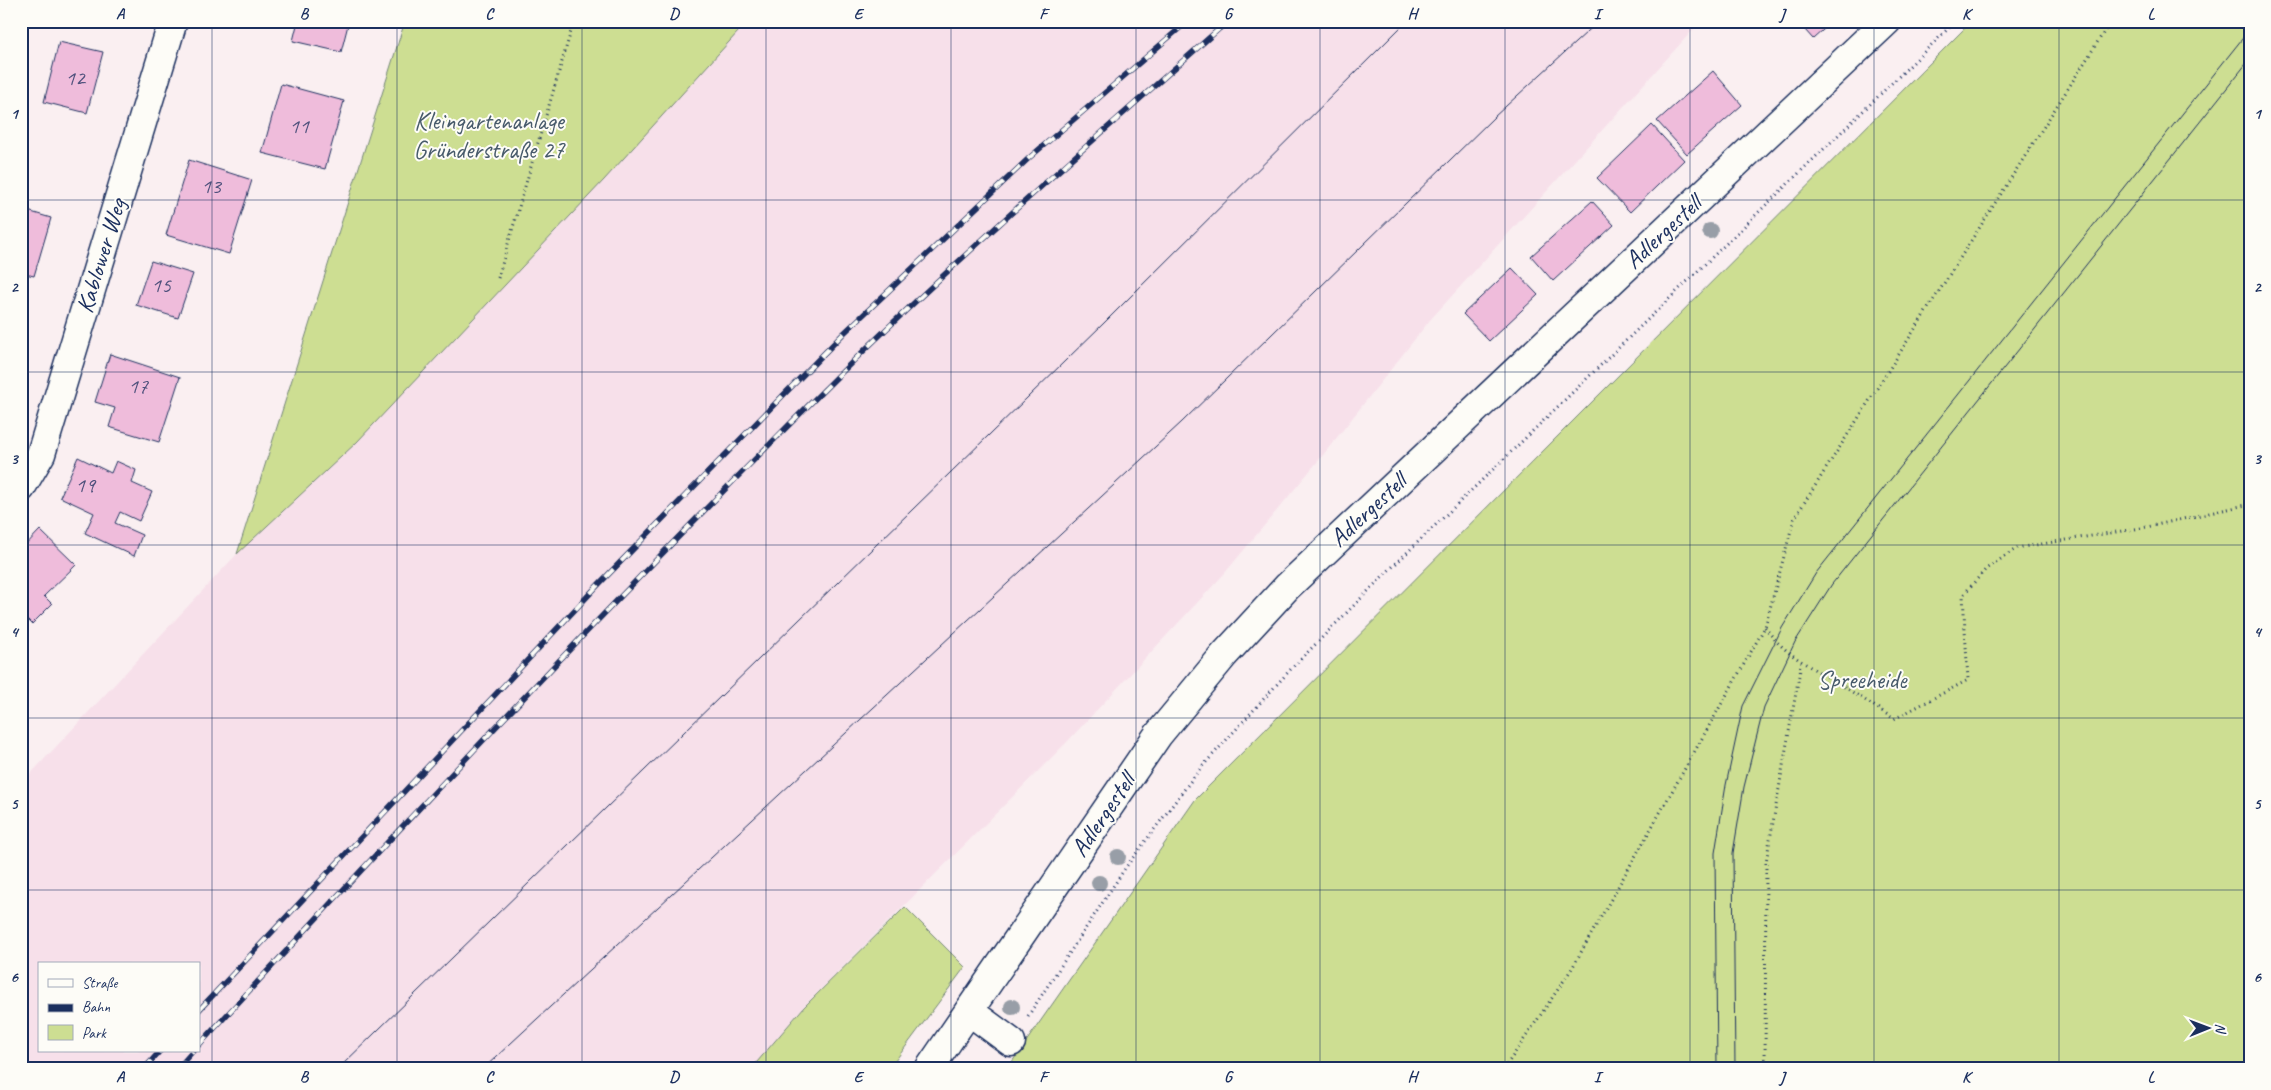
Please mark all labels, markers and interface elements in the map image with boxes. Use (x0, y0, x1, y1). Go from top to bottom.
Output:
text: A (116, 4, 126, 24)
text: B (300, 4, 310, 24)
text: C (485, 4, 495, 24)
text: D (669, 4, 680, 24)
text: E (854, 4, 865, 24)
text: F (1039, 4, 1050, 24)
text: G (1224, 4, 1234, 24)
text: H (1407, 4, 1419, 24)
text: I (1594, 4, 1604, 24)
text: J (1778, 4, 1787, 24)
text: K (1962, 4, 1974, 24)
text: L (2148, 4, 2156, 24)
house number: 12 (65, 64, 87, 92)
text: 1 (10, 104, 19, 124)
text: 1 (2253, 104, 2262, 124)
park label: Kleingartenanlage Gründerstraße 27 (413, 105, 566, 166)
house number: 11 (289, 112, 310, 140)
house number: 13 (201, 172, 223, 200)
street label: Adlergestell (1618, 185, 1712, 276)
street label: Kablower Weg (68, 193, 134, 317)
house number: 15 (151, 271, 172, 299)
text: 2 (10, 277, 19, 297)
text: 2 (2253, 277, 2262, 297)
house number: 17 (128, 372, 149, 400)
text: 3 (10, 449, 19, 469)
text: 3 (2253, 449, 2262, 469)
street label: Adlergestell (1323, 463, 1417, 554)
house number: 19 (75, 471, 97, 499)
text: 4 (10, 622, 19, 642)
text: 4 (2253, 622, 2262, 642)
park label: Spreeheide (1818, 664, 1908, 696)
street label: Adlergestell (1063, 763, 1145, 863)
text: 5 (11, 794, 20, 814)
text: 5 (2254, 794, 2263, 814)
legend (38, 962, 200, 1052)
text: 6 (10, 967, 19, 987)
text: 6 (2253, 967, 2262, 987)
text: Straße (82, 974, 118, 993)
text: Bahn (82, 998, 110, 1017)
north arrow (2184, 1002, 2234, 1052)
text: N (2212, 1023, 2229, 1035)
text: Park (82, 1024, 107, 1043)
text: A (116, 1067, 126, 1087)
text: B (300, 1067, 310, 1087)
text: C (485, 1067, 495, 1087)
text: D (669, 1067, 680, 1087)
text: E (854, 1067, 865, 1087)
text: F (1039, 1067, 1050, 1087)
text: G (1224, 1067, 1234, 1087)
text: H (1407, 1067, 1419, 1087)
text: I (1594, 1067, 1604, 1087)
text: J (1778, 1067, 1787, 1087)
text: K (1962, 1067, 1974, 1087)
text: L (2148, 1067, 2156, 1087)

